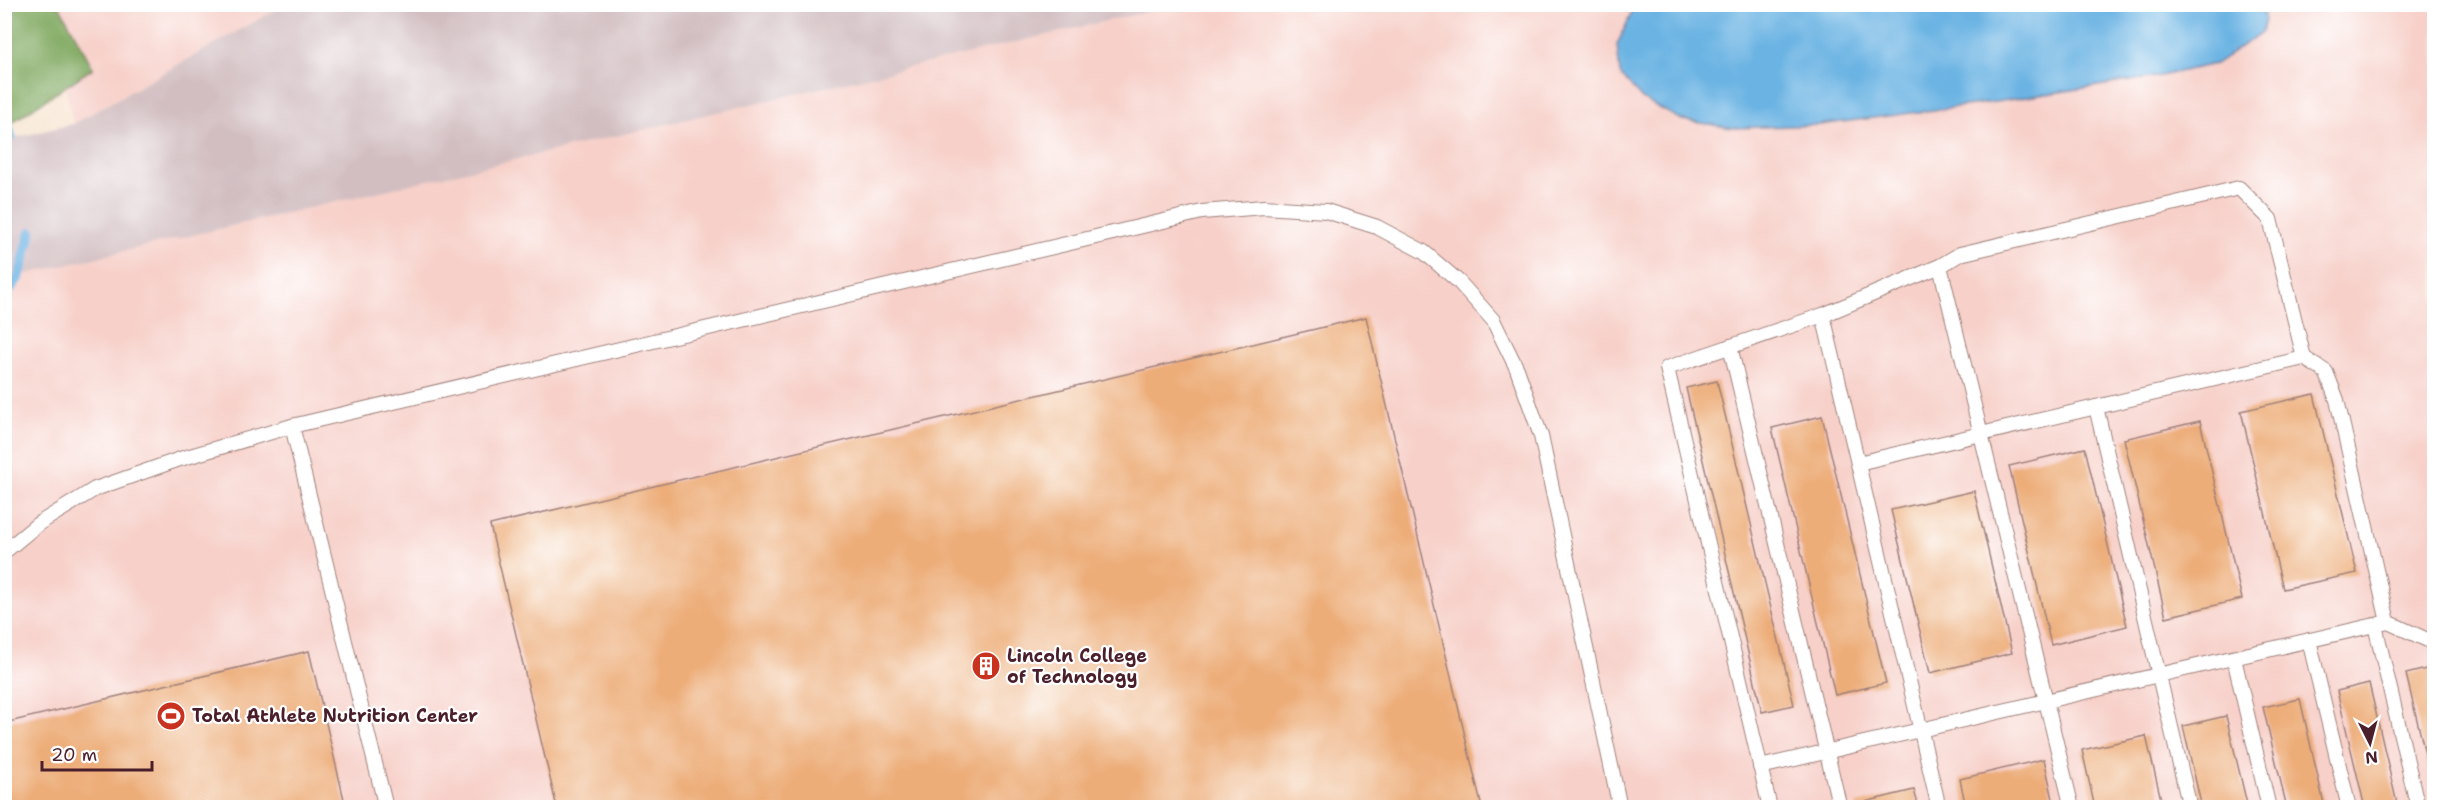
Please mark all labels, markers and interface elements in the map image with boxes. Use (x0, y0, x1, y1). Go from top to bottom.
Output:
place label: Lincoln College of Technology (1007, 644, 1147, 689)
building icon: Lincoln College of Technology (970, 650, 1002, 682)
sports icon: Total Athlete Nutrition Center (155, 700, 187, 732)
place label: Total Athlete Nutrition Center (192, 704, 478, 728)
north arrow (2340, 713, 2400, 773)
scale bar (42, 734, 152, 772)
text: 20 m (51, 743, 97, 767)
text: N (2364, 746, 2379, 769)

